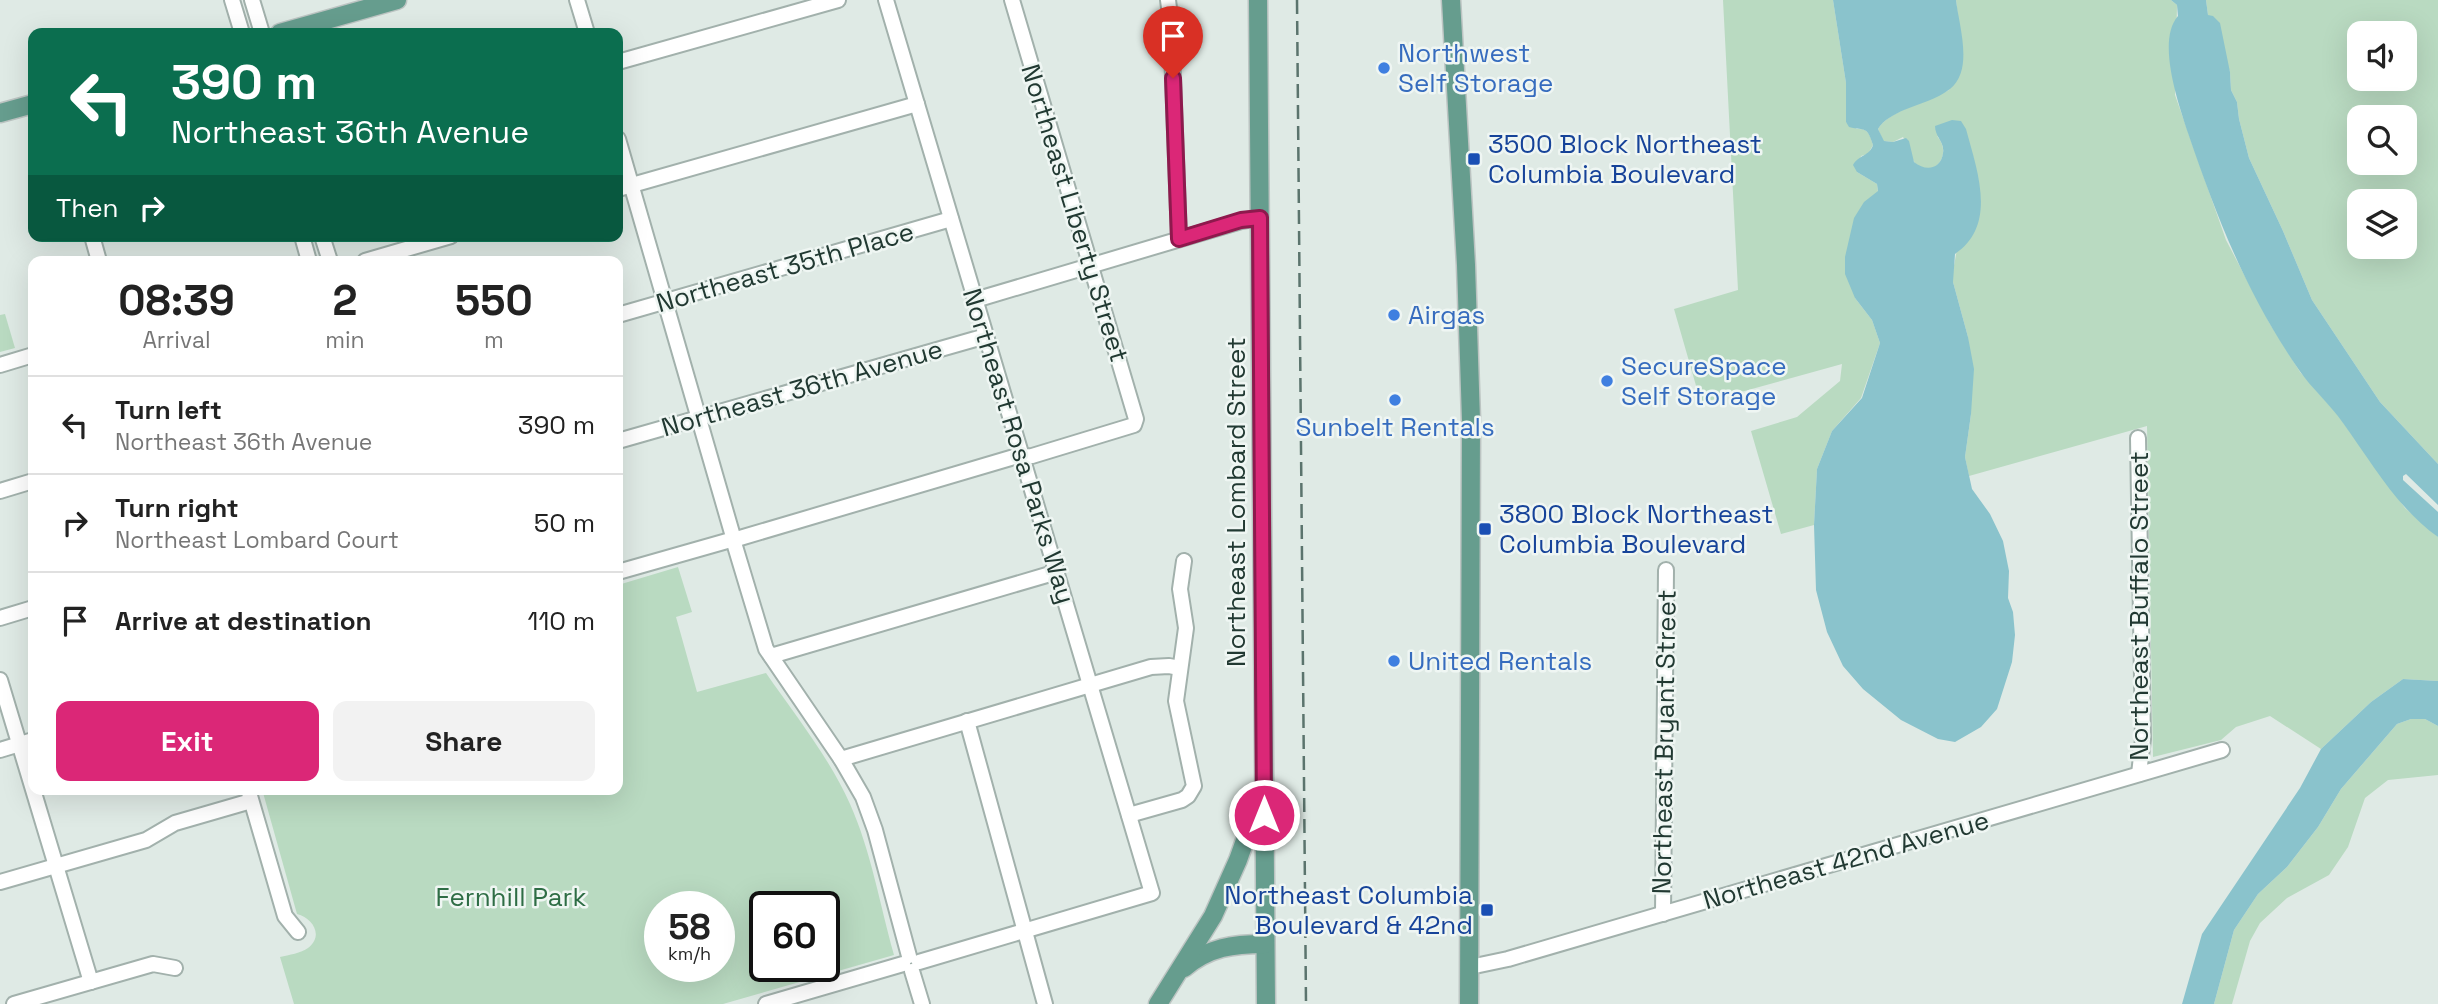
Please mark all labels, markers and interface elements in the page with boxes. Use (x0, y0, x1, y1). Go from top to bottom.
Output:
pin (1143, 6, 1203, 78)
icon: arrive (1154, 17, 1192, 55)
map controls (2347, 21, 2417, 259)
button: sound (2347, 21, 2417, 91)
place label: Northwest Self Storage (1398, 36, 1553, 100)
text: 390 m (171, 51, 317, 113)
icon: left (56, 56, 147, 147)
street label: Northeast Liberty Street (1013, 60, 1137, 366)
marker: Northwest Self Storage (1376, 60, 1392, 76)
button: search (2347, 105, 2417, 175)
text: Northeast 36th Avenue (171, 112, 529, 152)
place label: 3500 Block Northeast Columbia Boulevard (1488, 127, 1762, 191)
marker: 3500 Block Northeast Columbia Boulevard (1466, 151, 1482, 167)
icon: right (133, 189, 171, 227)
button: layers (2347, 189, 2417, 259)
text: Then (56, 191, 119, 225)
street label: Northeast 35th Place (652, 214, 918, 320)
text: 08:39 (118, 274, 235, 327)
text: 2 (332, 274, 357, 327)
text: 550 (455, 274, 533, 327)
street label: Northeast Rosa Parks Way (955, 284, 1083, 608)
place label: Airgas (1408, 298, 1485, 332)
marker: Airgas (1386, 307, 1402, 323)
text: Arrival (142, 325, 211, 355)
text: min (325, 325, 365, 355)
text: m (484, 325, 504, 355)
street label: Northeast 36th Avenue (657, 332, 947, 444)
street label: Northeast Lombard Street (1219, 337, 1253, 667)
place label: SecureSpace Self Storage (1621, 349, 1787, 413)
marker: SecureSpace Self Storage (1599, 373, 1615, 389)
marker: Sunbelt Rentals (1387, 392, 1403, 408)
text: Turn left (115, 393, 222, 427)
icon: left (56, 406, 94, 444)
text: 390 m (518, 408, 595, 442)
place label: Sunbelt Rentals (1295, 410, 1495, 444)
text: Northeast 36th Avenue (115, 427, 372, 457)
street label: Northeast Buffalo Street (2122, 451, 2156, 761)
text: Turn right (115, 491, 239, 525)
place label: 3800 Block Northeast Columbia Boulevard (1499, 497, 1773, 561)
icon: right (56, 504, 94, 542)
text: 50 m (534, 506, 595, 540)
marker: 3800 Block Northeast Columbia Boulevard (1477, 521, 1493, 537)
text: Northeast Lombard Court (115, 525, 399, 555)
street label: Northeast Bryant Street (1644, 589, 1684, 895)
icon: arrive (56, 602, 94, 640)
text: Arrive at destination (115, 604, 372, 638)
text: 110 m (528, 604, 595, 638)
place label: United Rentals (1408, 644, 1592, 678)
marker: United Rentals (1386, 653, 1402, 669)
button: Exit (56, 701, 319, 781)
button: Share (333, 701, 595, 781)
position arrow (1227, 778, 1301, 852)
street label: Northeast 42nd Avenue (1699, 803, 1993, 917)
place label: Northeast Columbia Boulevard & 42nd (1224, 878, 1473, 942)
park label: Fernhill Park (436, 880, 586, 914)
speed limit sign: 60 (749, 891, 840, 982)
marker: Northeast Columbia Boulevard & 42nd (1479, 902, 1495, 918)
text: 58 (668, 905, 711, 949)
text: km/h (668, 942, 711, 965)

